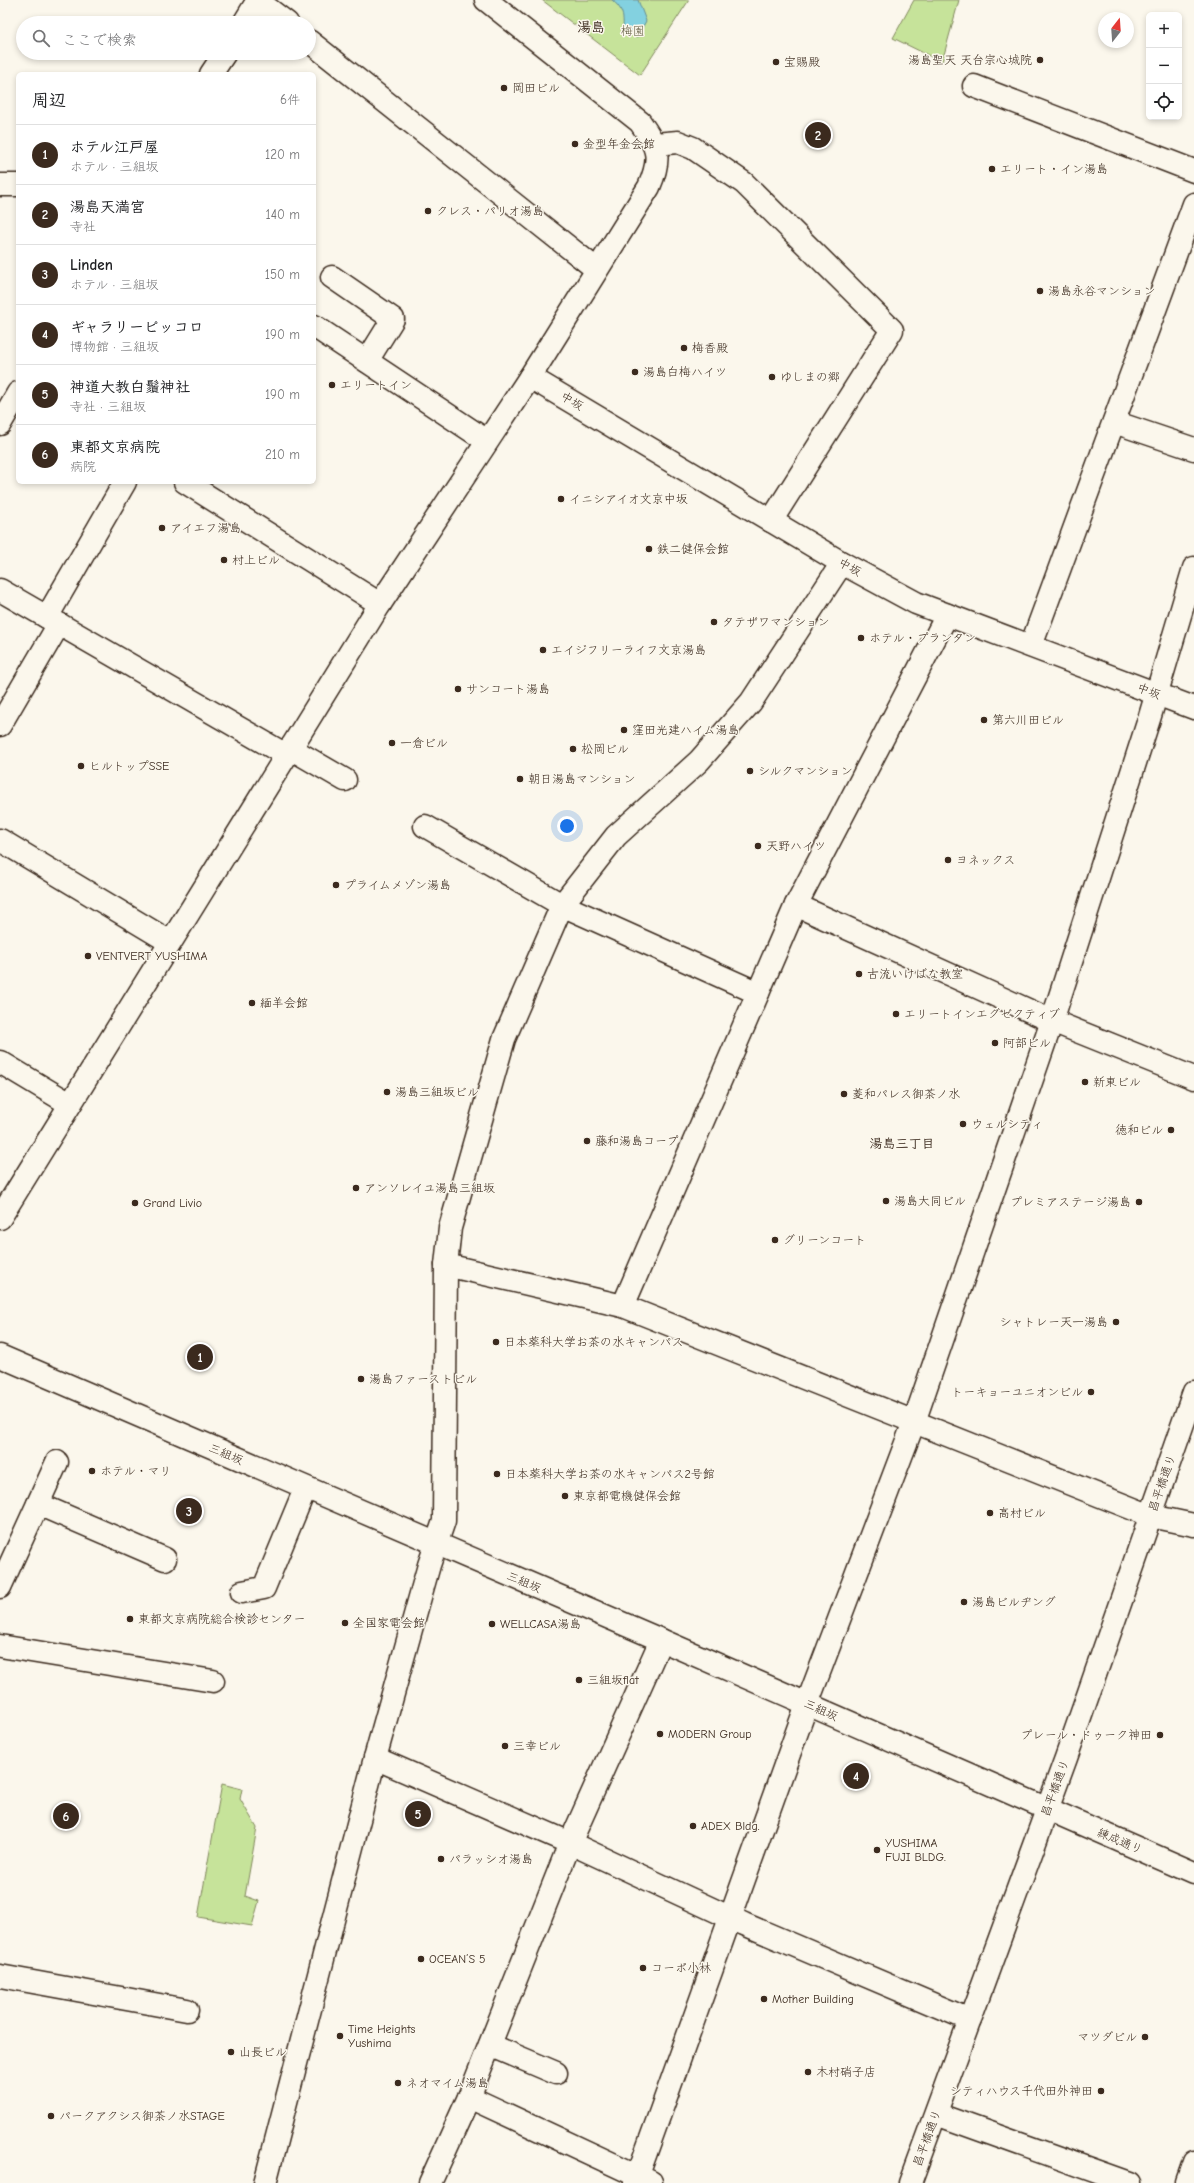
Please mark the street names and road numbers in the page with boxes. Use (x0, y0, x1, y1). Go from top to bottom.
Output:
street label: 中坂 (558, 389, 586, 413)
street label: 中坂 (836, 555, 864, 579)
street label: 中坂 (1135, 680, 1163, 702)
street label: 三組坂 (207, 1441, 245, 1467)
street label: 昌平橋通り (1146, 1452, 1178, 1514)
street label: 三組坂 (505, 1569, 543, 1595)
street label: 三組坂 (802, 1696, 840, 1724)
street label: 昌平橋通り (1038, 1757, 1072, 1819)
street label: 練成通り (1095, 1825, 1145, 1857)
street label: 昌平橋通り (910, 2107, 944, 2169)

